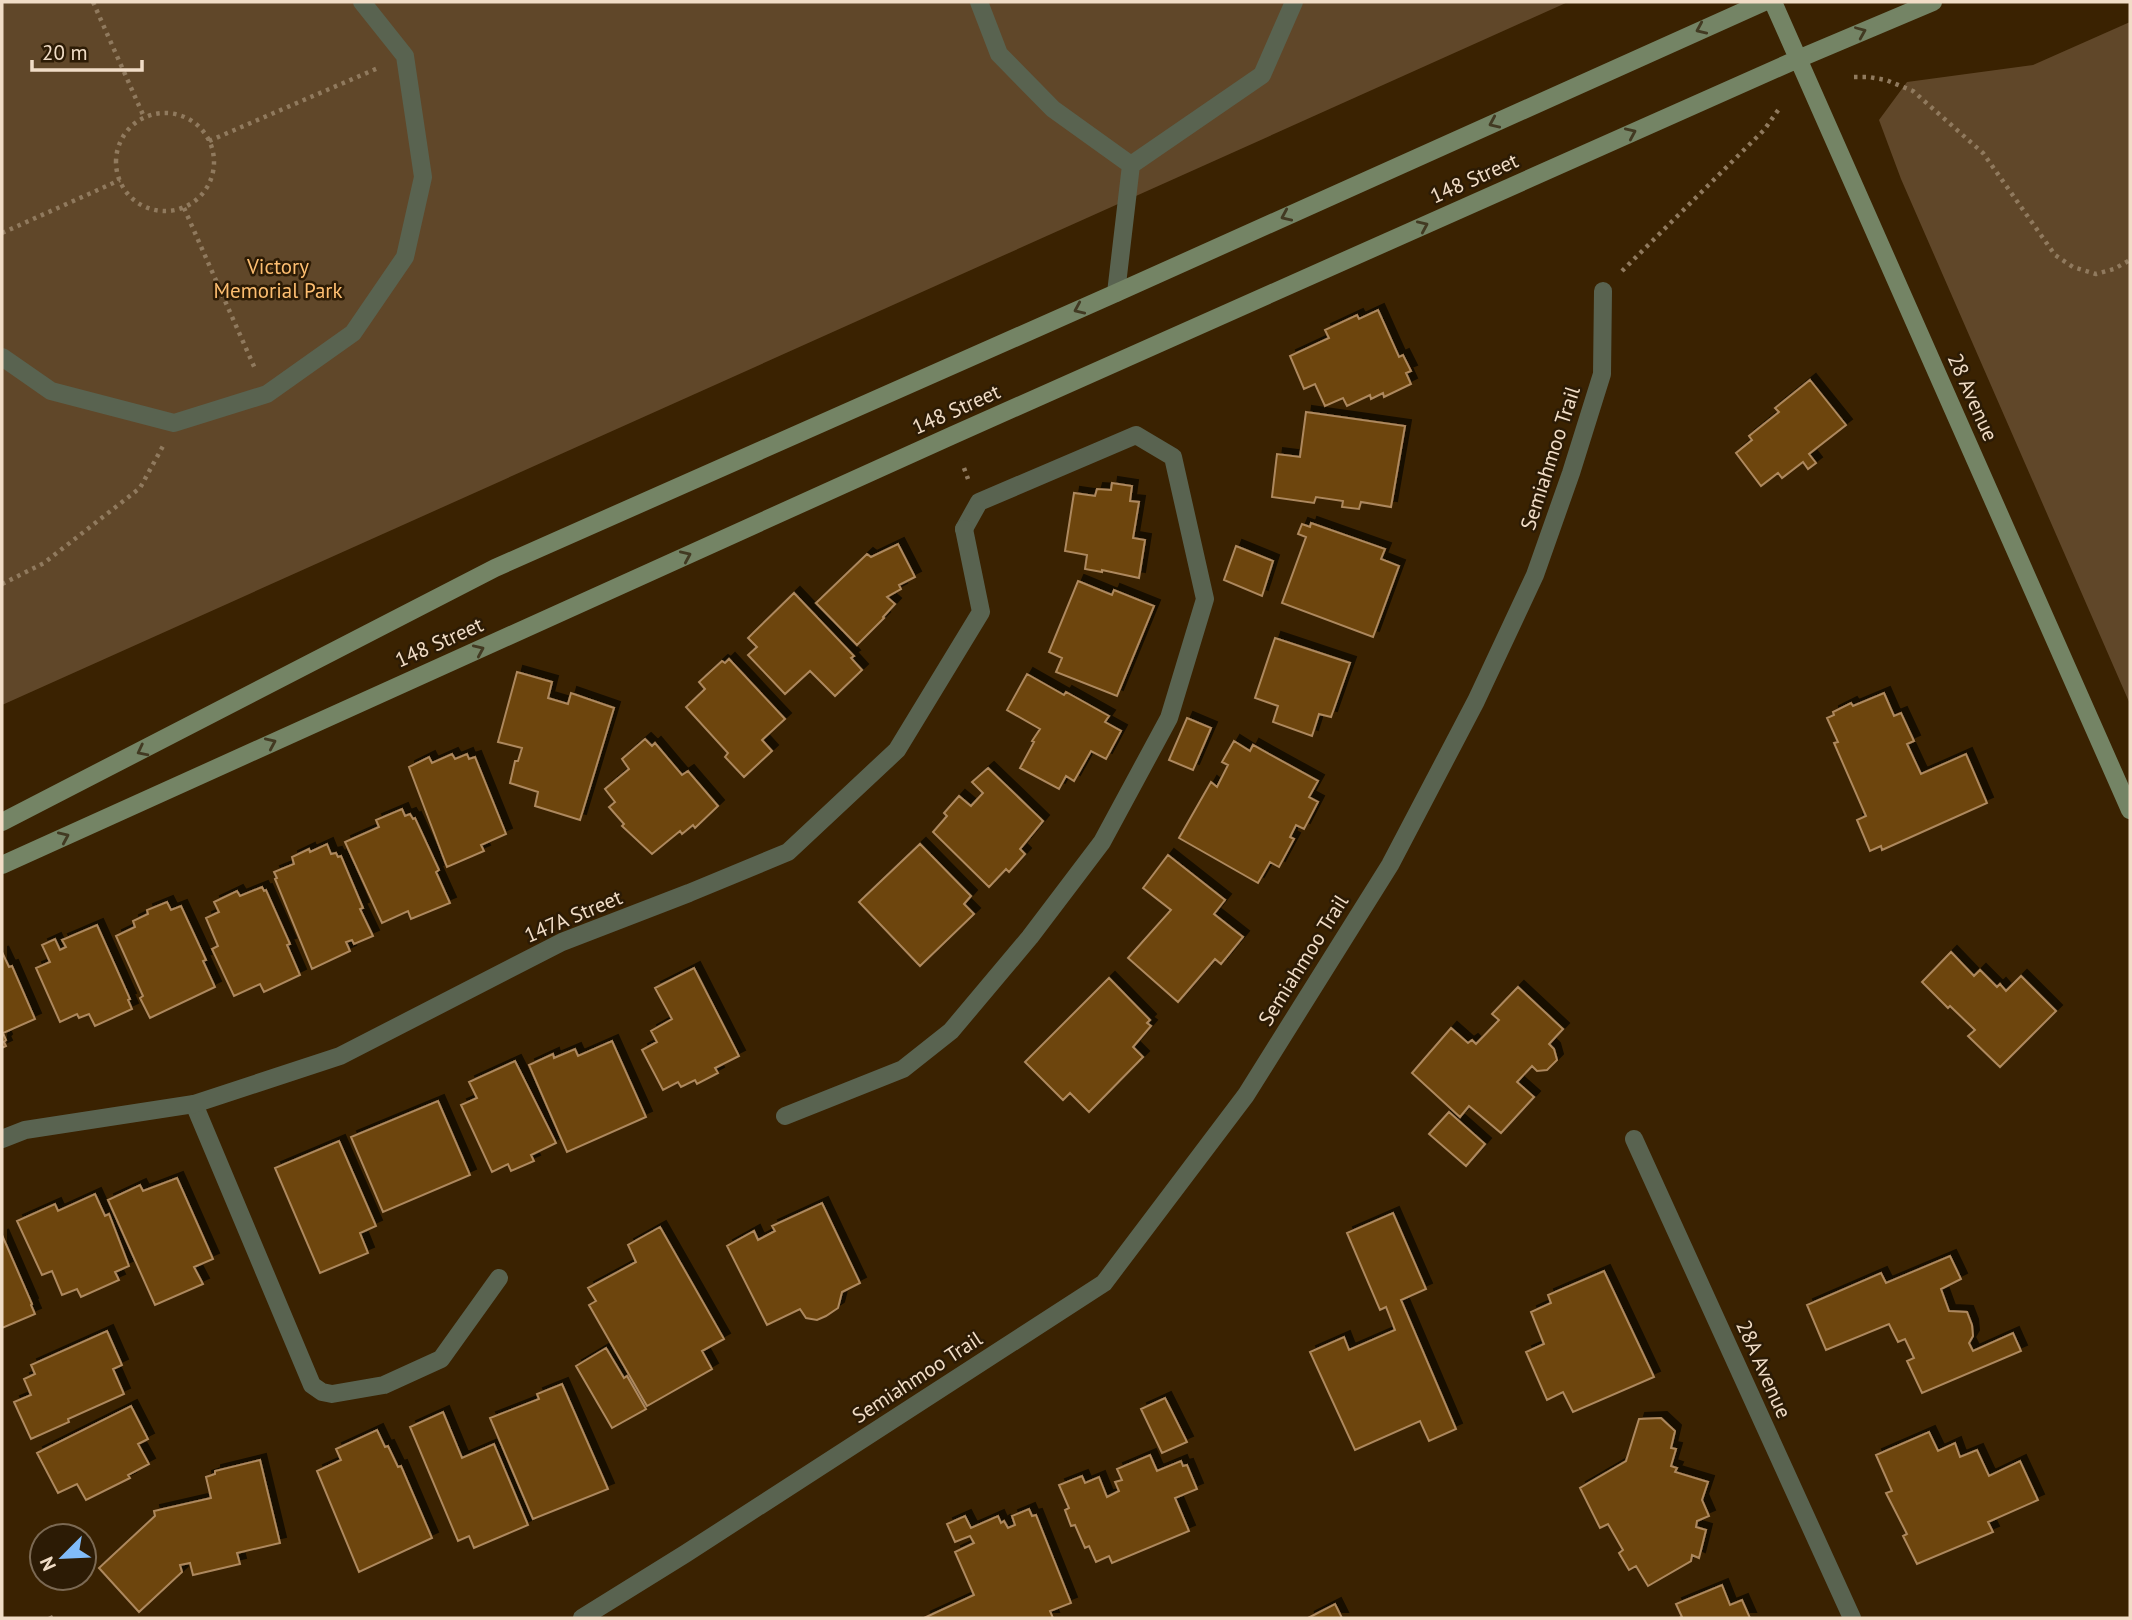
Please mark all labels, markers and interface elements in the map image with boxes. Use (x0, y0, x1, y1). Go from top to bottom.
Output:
one-way arrow (1696, 21, 1708, 35)
one-way arrow (1855, 26, 1867, 40)
scale bar (32, 28, 142, 72)
text: 20 m (42, 39, 88, 66)
one-way arrow (1489, 115, 1501, 129)
one-way arrow (1624, 127, 1636, 141)
street label: 148 Street (1426, 147, 1522, 209)
one-way arrow (1281, 208, 1293, 222)
one-way arrow (1416, 220, 1428, 234)
park label: Victory Memorial Park (213, 253, 343, 304)
one-way arrow (1074, 301, 1086, 315)
street label: 28 Avenue (1942, 349, 2004, 445)
street label: 148 Street (908, 378, 1004, 440)
street label: Semiahmoo Trail (1514, 383, 1586, 533)
one-way arrow (679, 550, 691, 564)
street label: 148 Street (391, 611, 487, 673)
one-way arrow (472, 644, 484, 658)
one-way arrow (264, 737, 276, 751)
one-way arrow (136, 742, 149, 756)
one-way arrow (57, 831, 69, 845)
street label: 147A Street (520, 883, 626, 949)
street label: Semiahmoo Trail (1252, 889, 1354, 1031)
street label: 28A Avenue (1730, 1316, 1798, 1422)
street label: Semiahmoo Trail (847, 1325, 987, 1429)
north arrow (28, 1522, 98, 1592)
text: N (34, 1553, 61, 1574)

